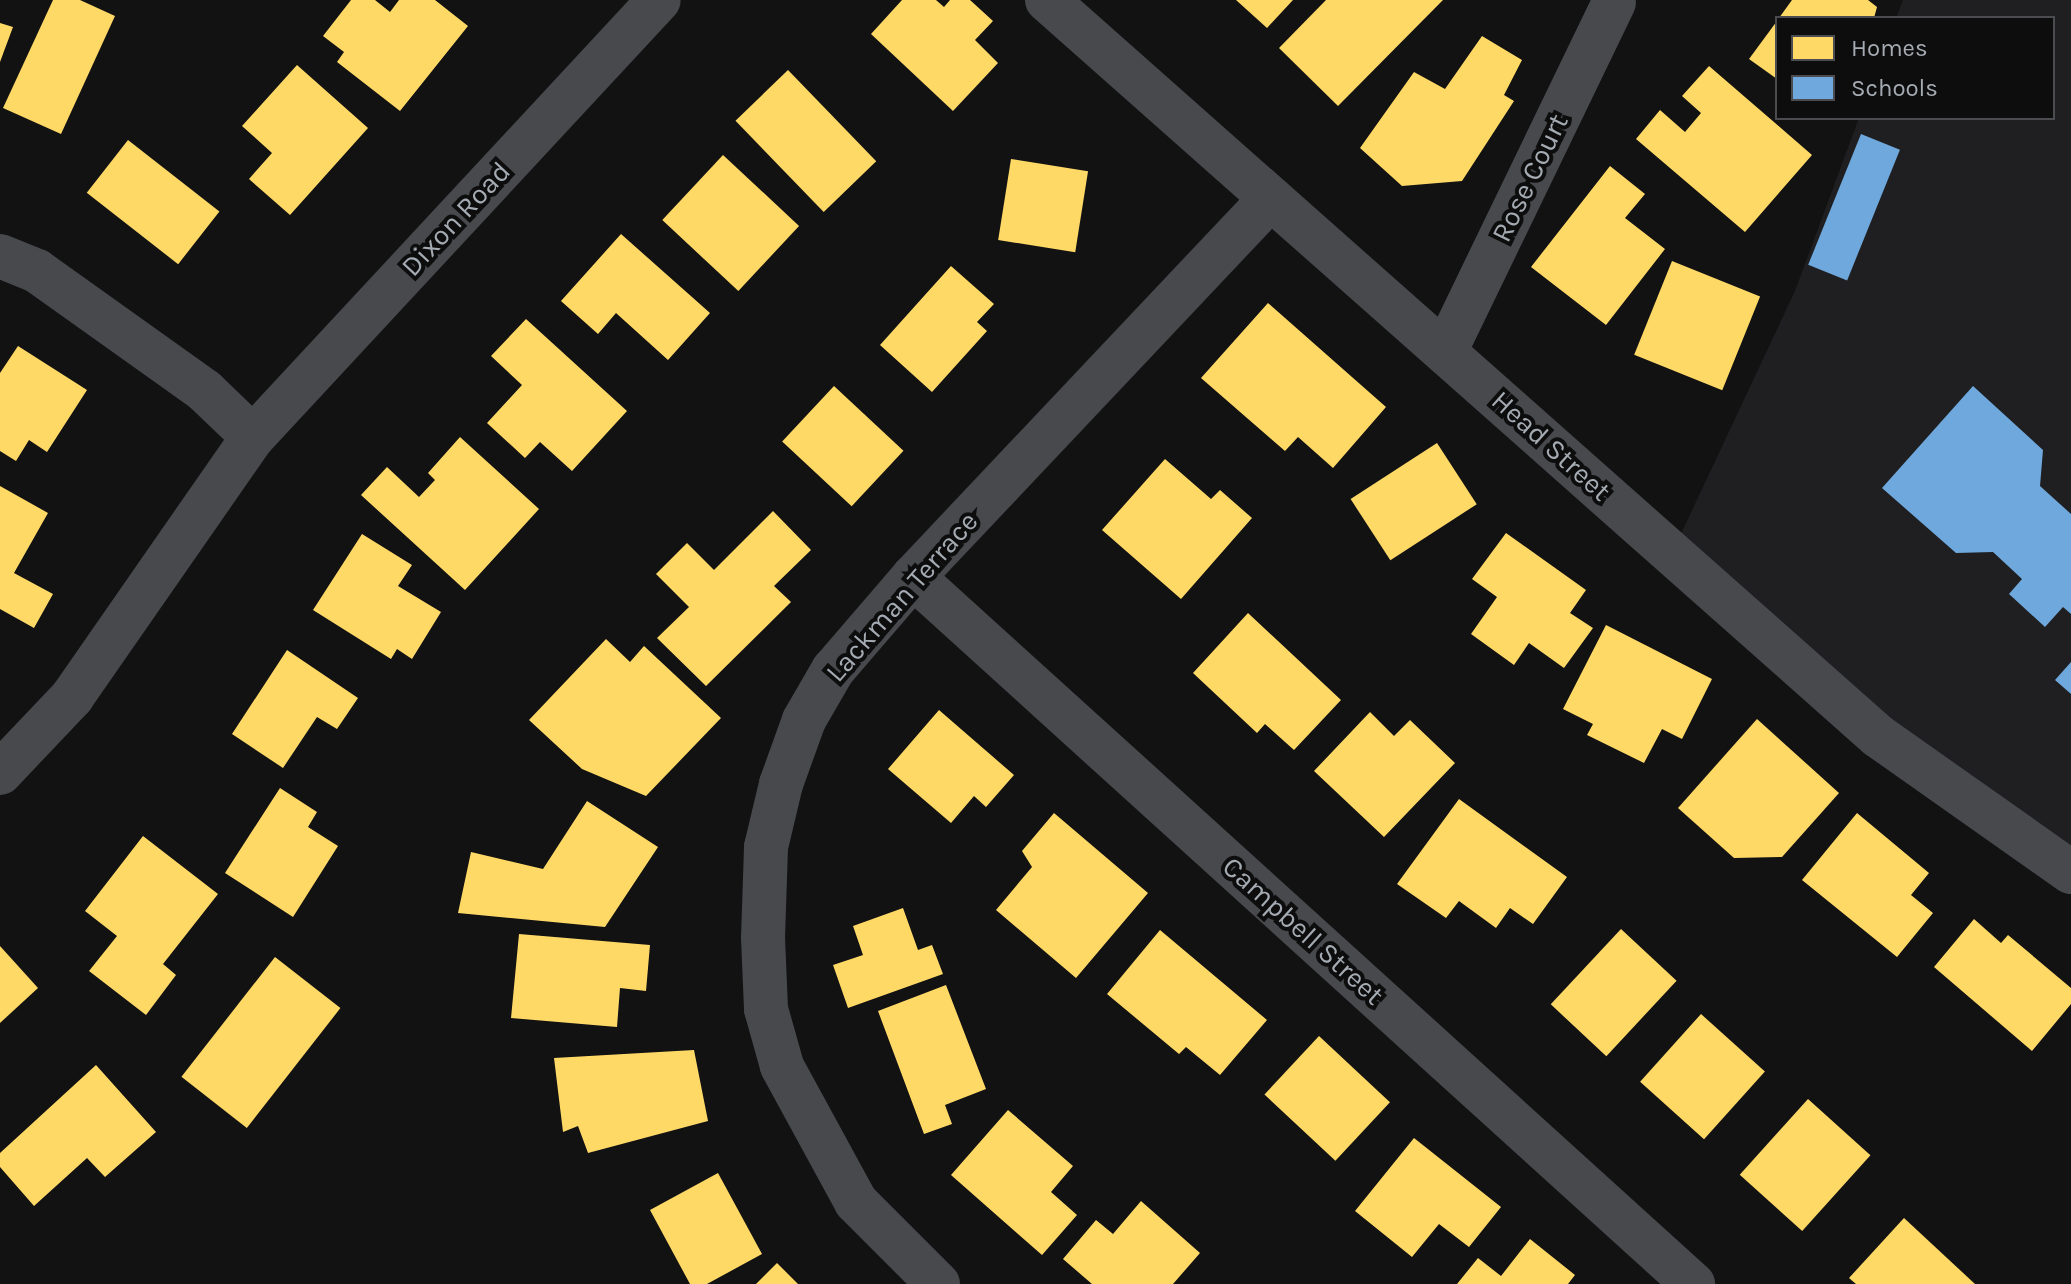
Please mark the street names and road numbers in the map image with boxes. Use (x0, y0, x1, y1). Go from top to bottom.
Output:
street label: Rose Court (1485, 108, 1575, 248)
street label: Dixon Road (394, 155, 518, 283)
street label: Head Street (1485, 384, 1617, 508)
street label: Lackman Terrace (819, 505, 985, 689)
street label: Campbell Street (1215, 850, 1391, 1012)

